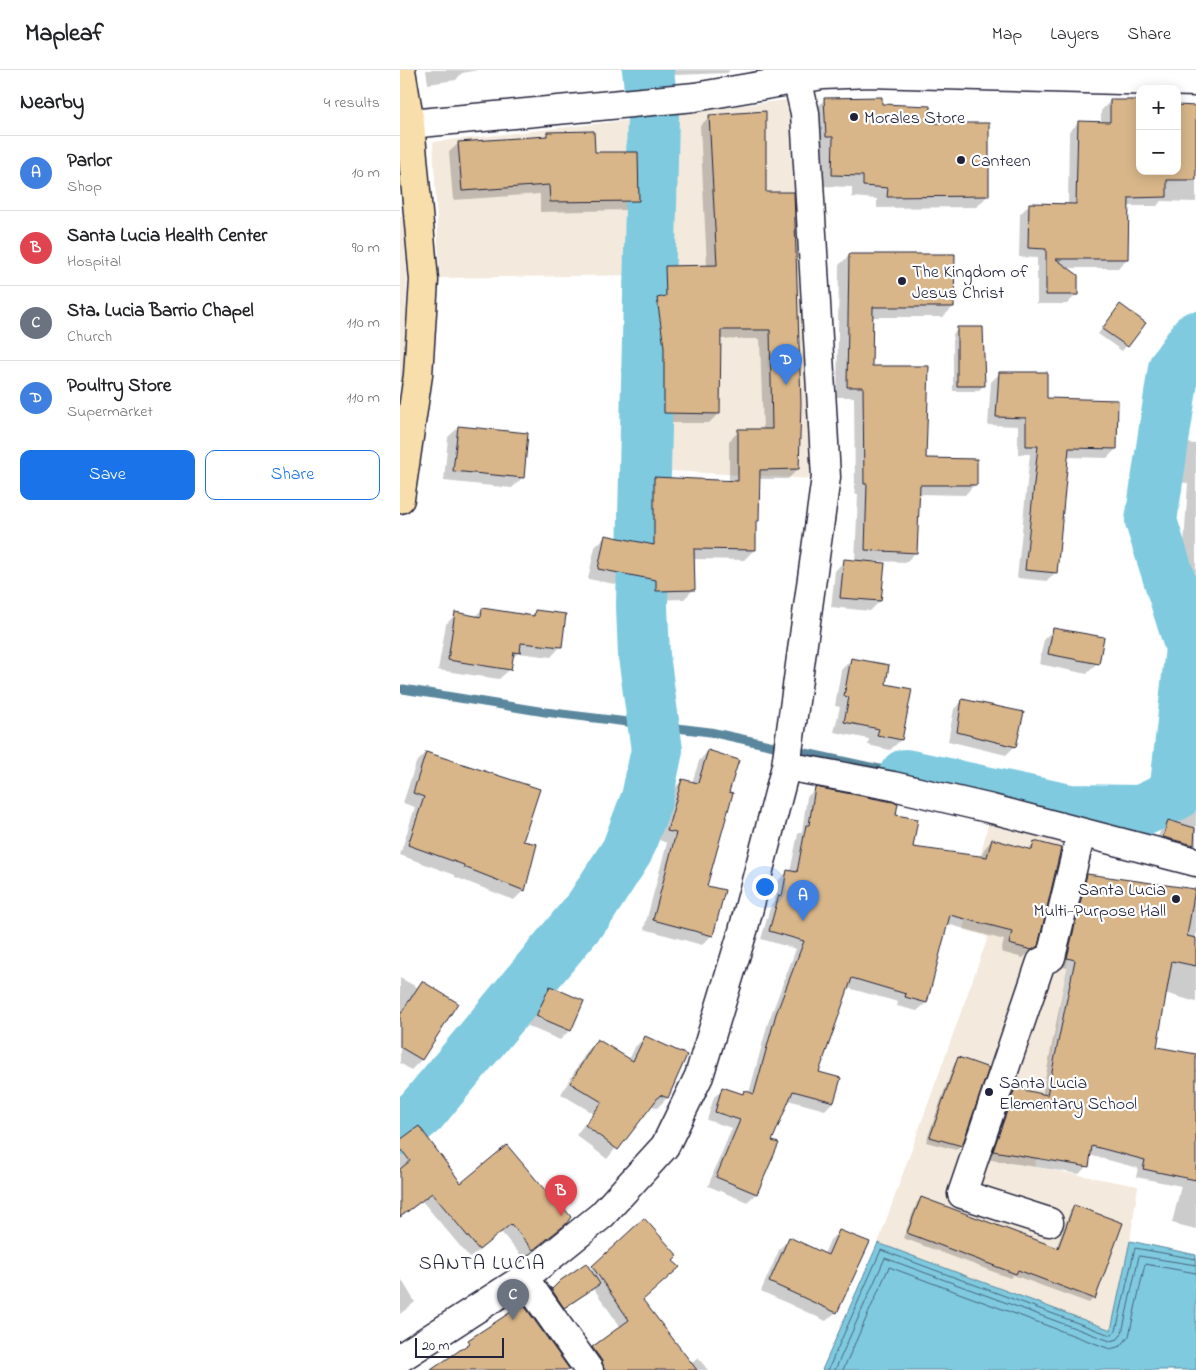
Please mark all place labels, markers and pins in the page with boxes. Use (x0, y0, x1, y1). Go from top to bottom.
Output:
place label: Morales Store (864, 106, 966, 132)
marker: Morales Store (848, 111, 860, 123)
place label: Canteen (971, 149, 1031, 175)
marker: Canteen (955, 154, 967, 166)
place label: The Kingdom of Jesus Christ (912, 260, 1029, 307)
marker: The Kingdom of Jesus Christ (896, 275, 908, 287)
pin: D (770, 344, 802, 385)
place label: Santa Lucia Multi-Purpose Hall (1034, 878, 1166, 925)
pin: A (787, 880, 819, 921)
marker: Santa Lucia Multi-Purpose Hall (1170, 893, 1182, 905)
place label: Santa Lucia Elementary School (999, 1071, 1137, 1118)
marker: Santa Lucia Elementary School (983, 1086, 995, 1098)
pin: B (545, 1175, 577, 1216)
pin: C (497, 1279, 529, 1320)

